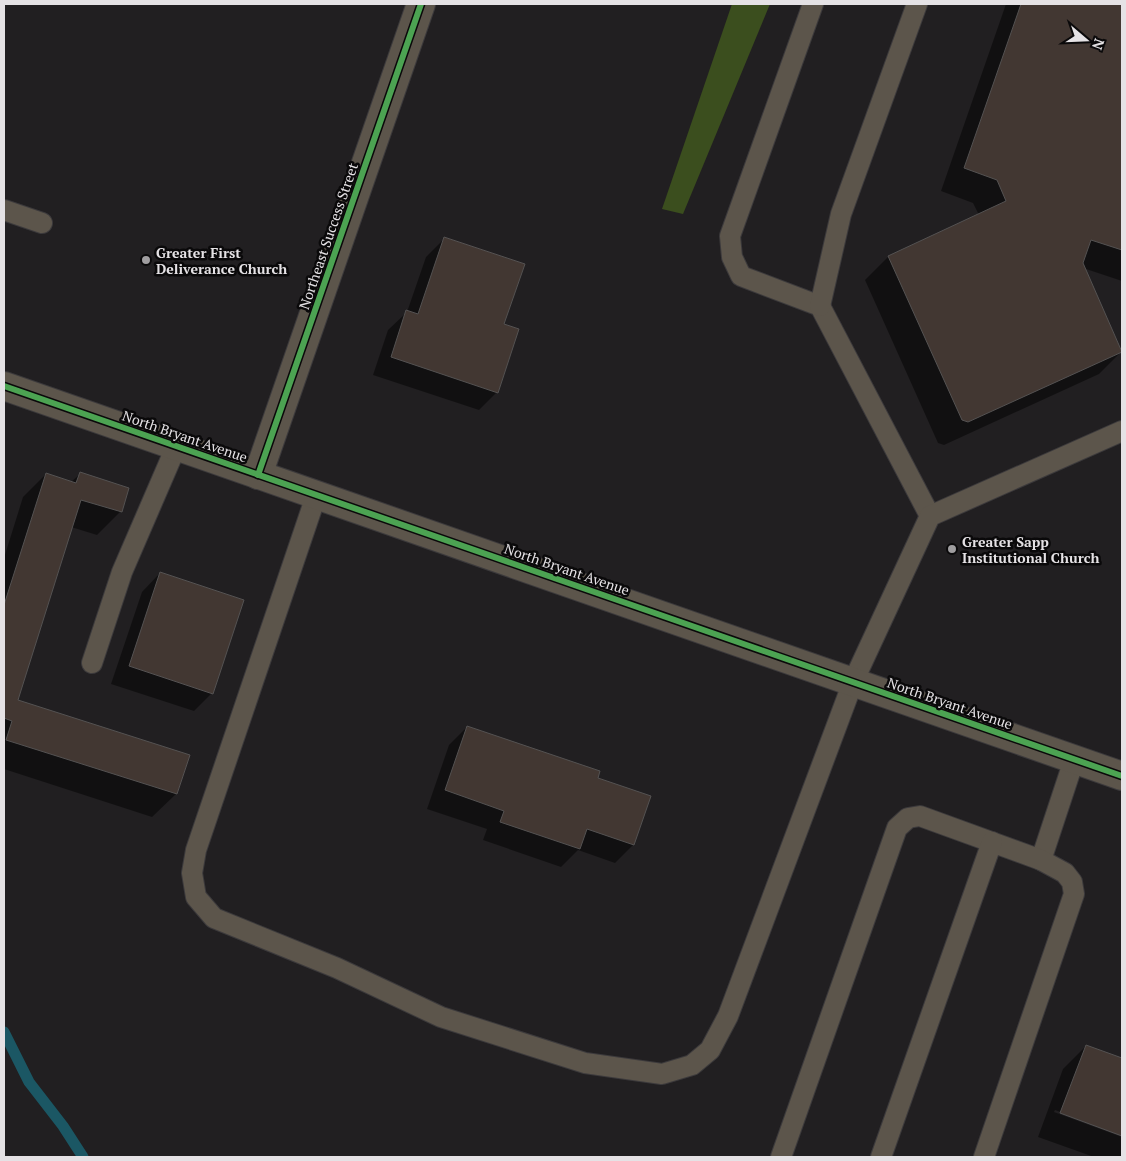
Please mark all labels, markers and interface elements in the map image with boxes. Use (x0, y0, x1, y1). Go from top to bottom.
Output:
north arrow (1061, 15, 1111, 65)
text: N (1088, 36, 1109, 53)
street label: Northeast Success Street (294, 160, 362, 312)
place label: Greater First Deliverance Church (156, 243, 287, 278)
marker: Greater First Deliverance Church (140, 254, 152, 266)
street label: North Bryant Avenue (120, 406, 250, 466)
place label: Greater Sapp Institutional Church (962, 532, 1099, 567)
street label: North Bryant Avenue (502, 539, 632, 599)
marker: Greater Sapp Institutional Church (946, 543, 958, 555)
street label: North Bryant Avenue (885, 673, 1015, 733)

